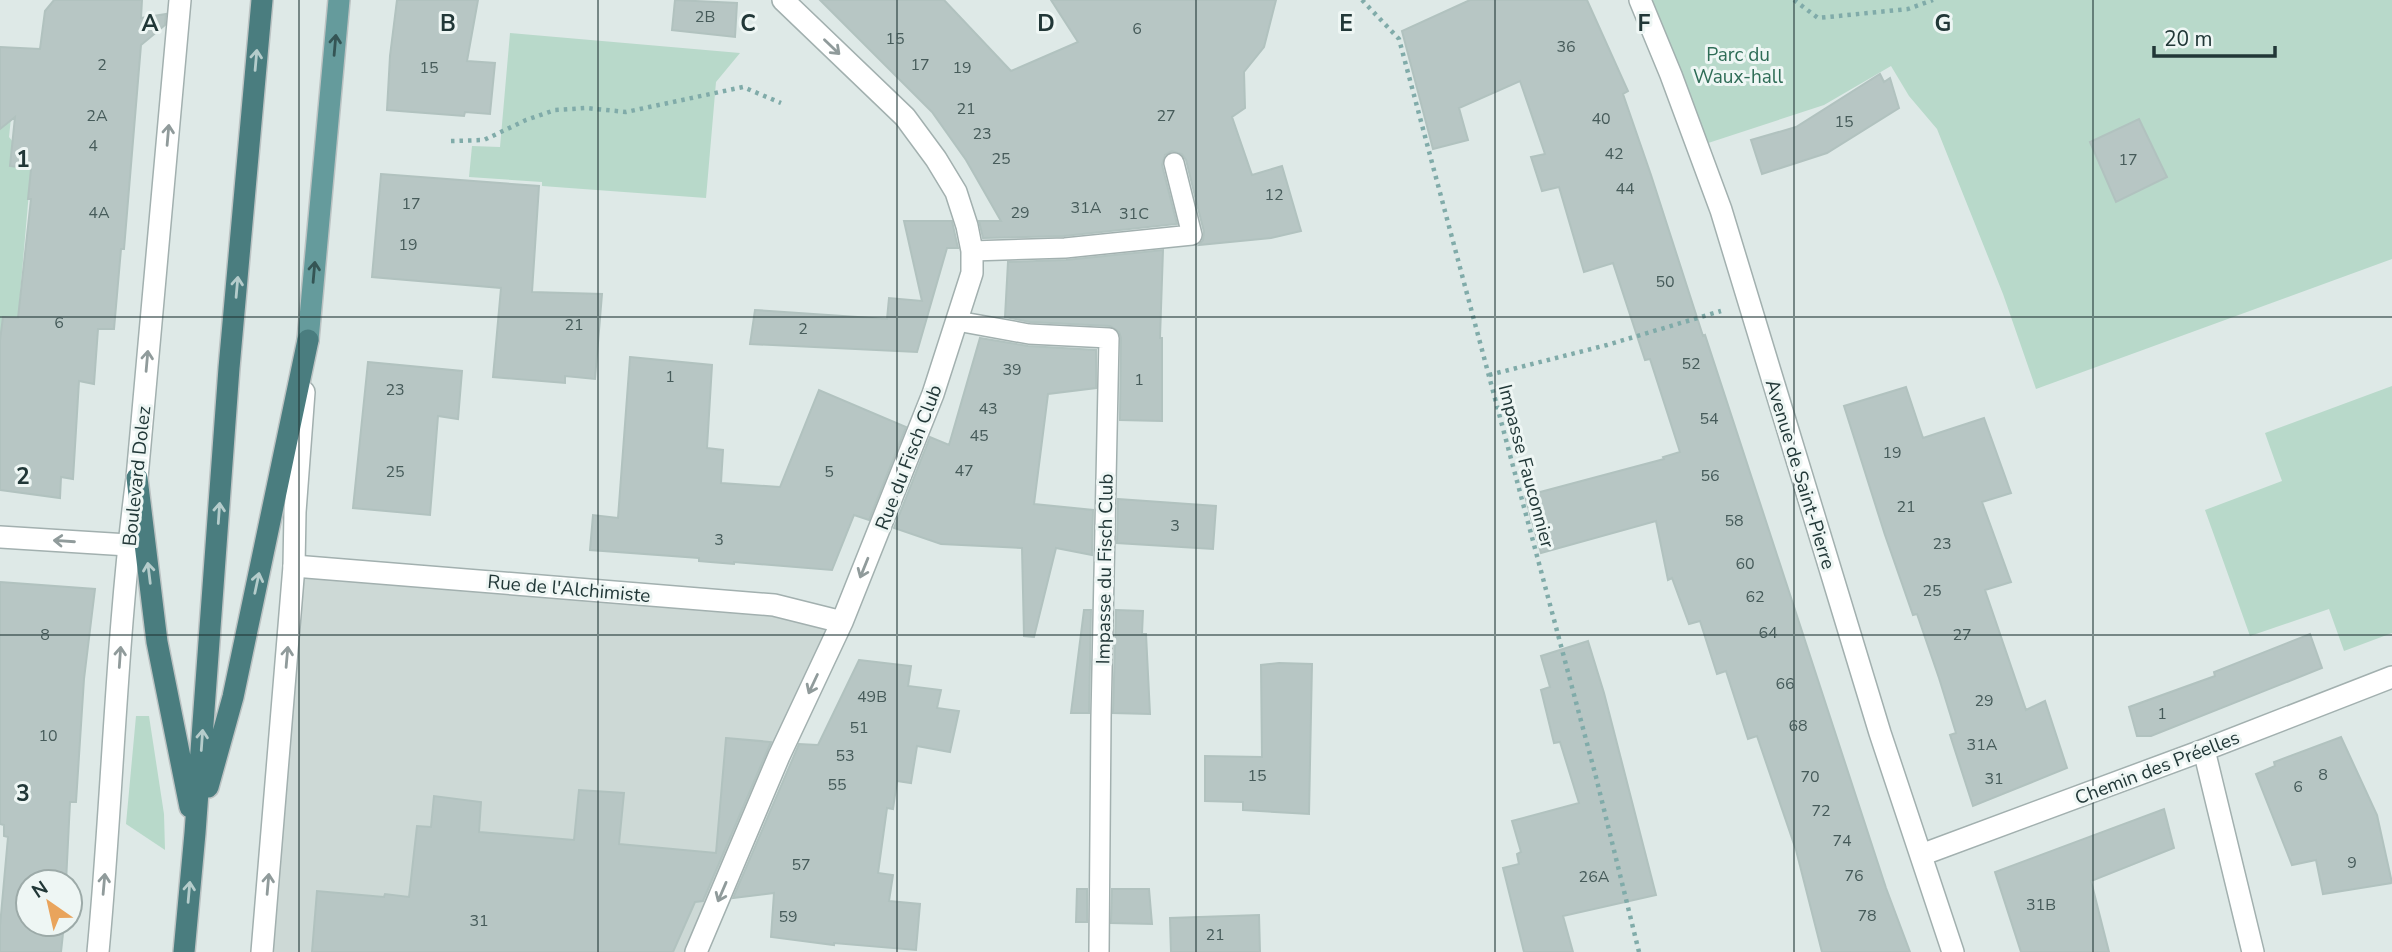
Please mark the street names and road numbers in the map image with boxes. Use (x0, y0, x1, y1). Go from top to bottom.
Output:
street label: Avenue de Saint-Pierre (1759, 376, 1841, 572)
street label: Rue du Fisch Club (869, 381, 949, 534)
street label: Impasse Fauconnier (1492, 382, 1560, 551)
street label: Boulevard Dolez (117, 404, 157, 548)
street label: Impasse du Fisch Club (1090, 473, 1120, 665)
street label: Rue de l'Alchimiste (486, 569, 651, 609)
street label: Chemin des Préelles (2071, 725, 2243, 811)

